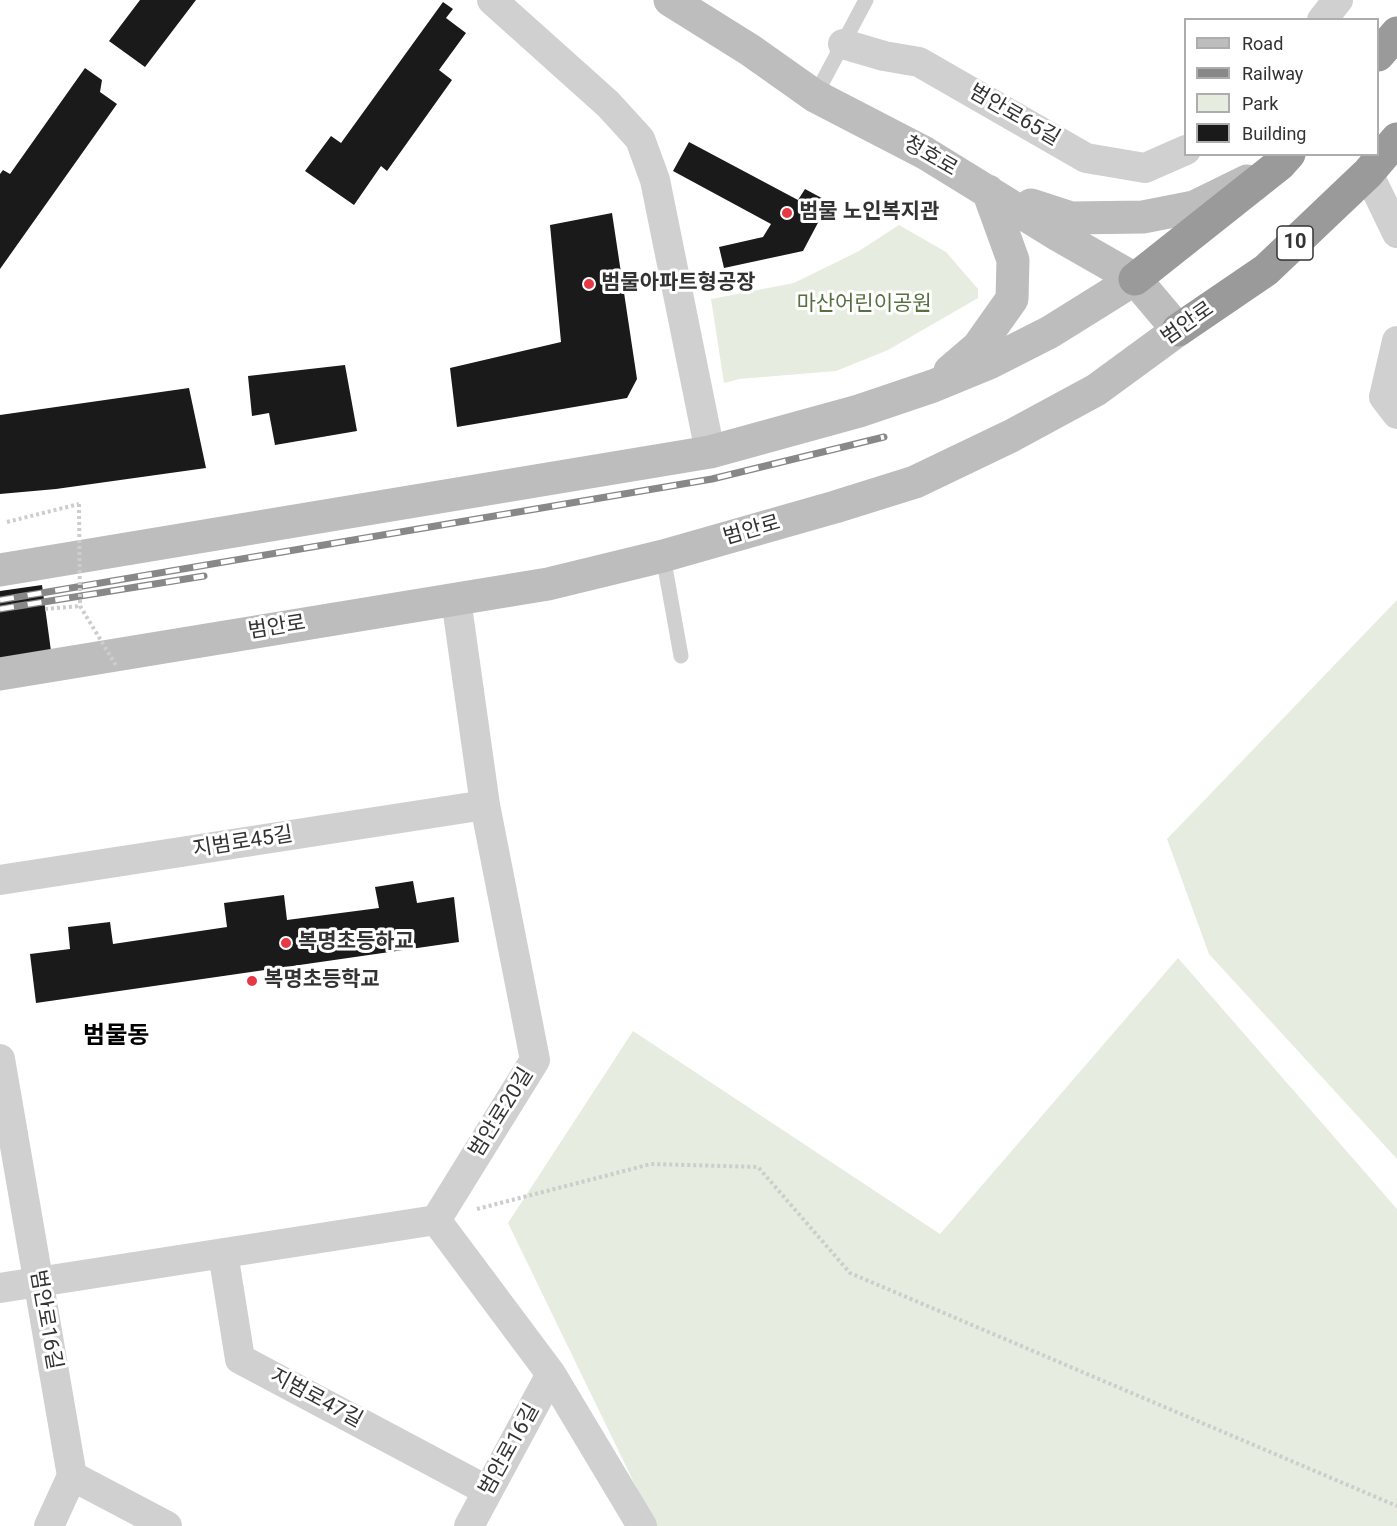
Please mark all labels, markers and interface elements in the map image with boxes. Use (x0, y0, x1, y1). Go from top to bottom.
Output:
legend (1184, 18, 1379, 156)
text: Road (1242, 33, 1283, 54)
text: Railway (1242, 63, 1303, 84)
street label: 범안로65길 (964, 80, 1064, 152)
text: Park (1242, 93, 1278, 114)
text: Building (1242, 123, 1306, 144)
street label: 청호로 (899, 132, 961, 182)
place label: 범물 노인복지관 (799, 200, 939, 226)
marker: 범물 노인복지관 (780, 206, 794, 220)
road number: 10 (1277, 226, 1313, 260)
place label: 범물아파트형공장 (601, 271, 756, 297)
marker: 범물아파트형공장 (582, 277, 596, 291)
park label: 마산어린이공원 (796, 292, 932, 318)
street label: 범안로 (1157, 297, 1219, 351)
street label: 범안로 (721, 511, 783, 551)
street label: 범안로 (246, 611, 308, 645)
street label: 지범로45길 (191, 823, 295, 863)
place label: 복명초등하교 (298, 930, 414, 956)
marker: 복명초등하교 (279, 936, 293, 950)
place label: 복명초등학교 (264, 968, 380, 994)
marker: 복명초등학교 (245, 974, 259, 988)
district label: 범물동 (83, 1023, 149, 1051)
street label: 범안로20길 (465, 1064, 539, 1162)
street label: 범안로16길 (24, 1268, 66, 1372)
street label: 지범로47길 (266, 1364, 366, 1434)
street label: 범안로16길 (475, 1400, 545, 1500)

